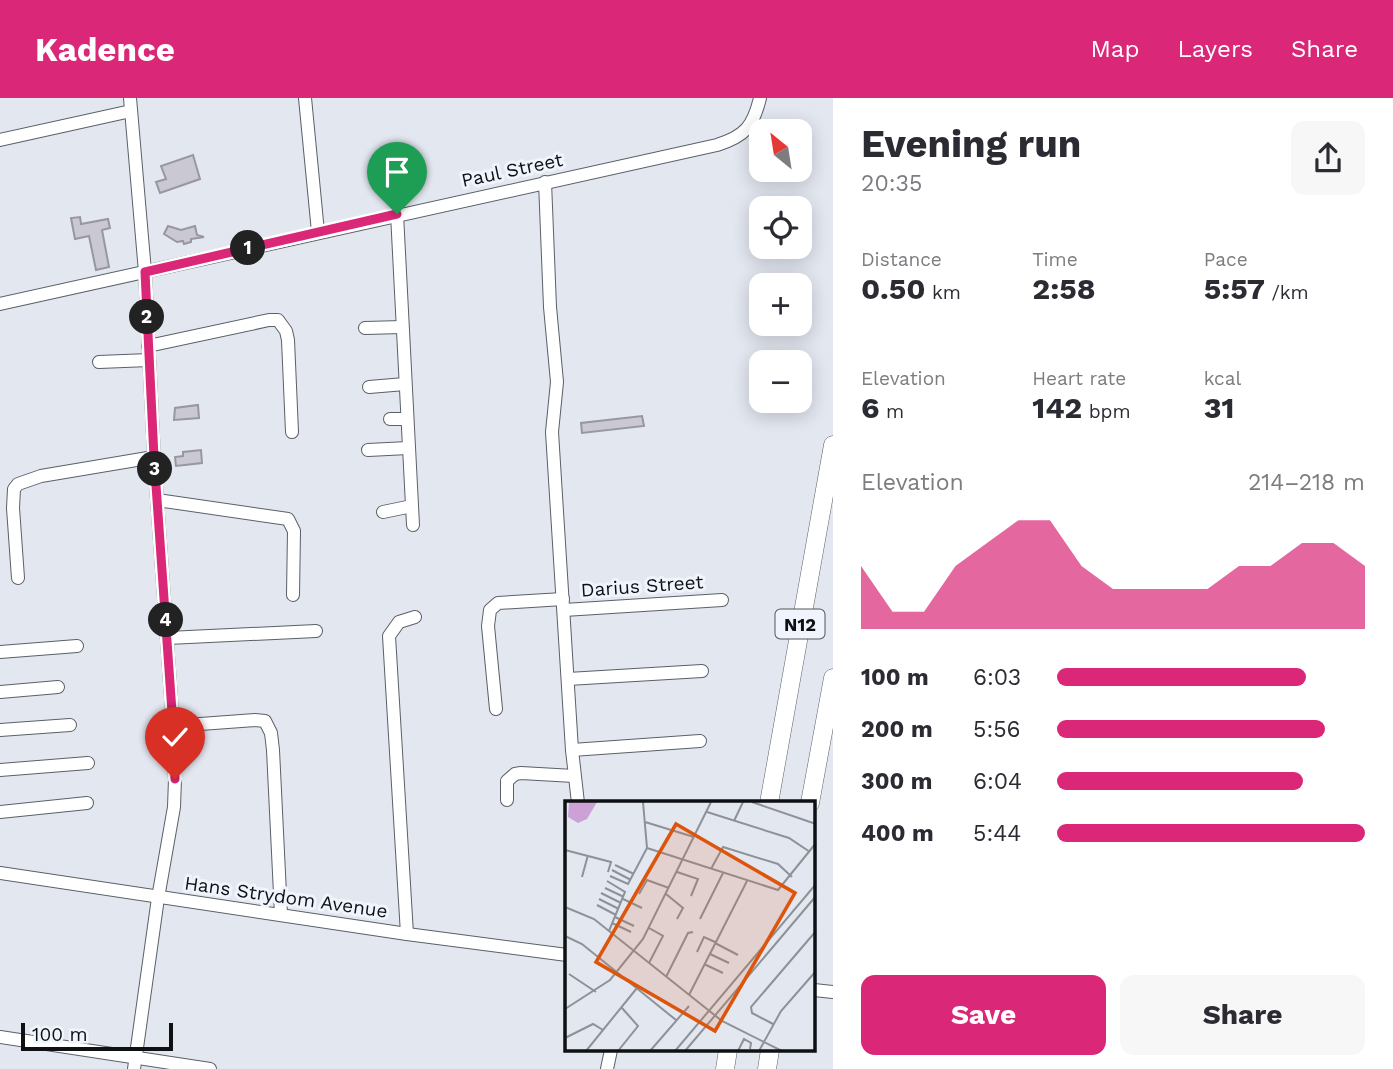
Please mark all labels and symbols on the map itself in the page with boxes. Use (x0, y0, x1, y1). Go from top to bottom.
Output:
north arrow (749, 119, 812, 182)
pin (367, 142, 427, 214)
street label: Paul Street (459, 148, 565, 192)
pin: 1 (230, 230, 266, 266)
pin: 2 (130, 300, 164, 334)
pin: 3 (138, 452, 172, 486)
street label: Darius Street (580, 570, 704, 602)
pin: 4 (148, 602, 184, 638)
road number: N12 (776, 610, 824, 638)
pin (145, 707, 205, 779)
inset map (565, 801, 816, 1052)
street label: Hans Strydom Avenue (183, 871, 389, 923)
scale bar (21, 1020, 173, 1052)

